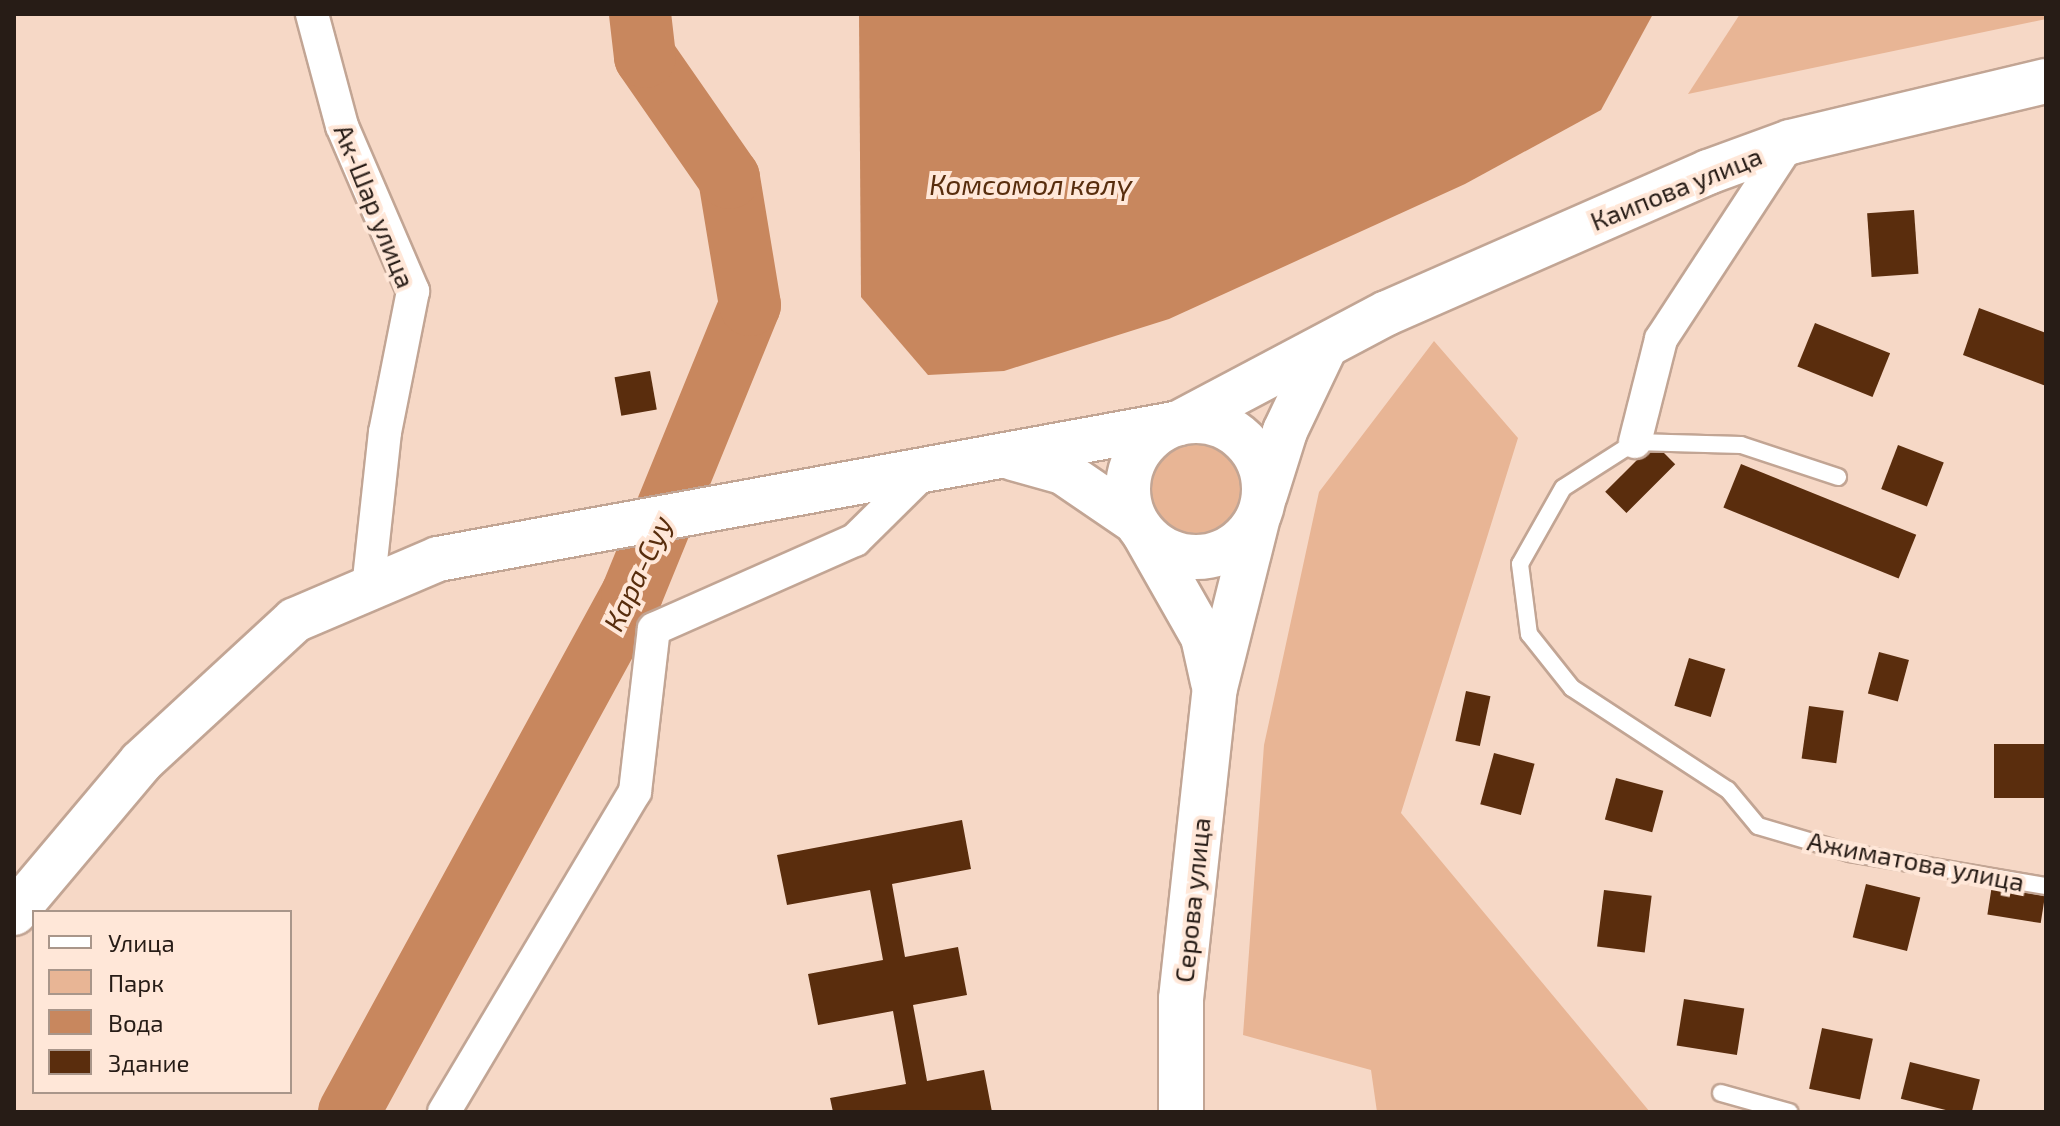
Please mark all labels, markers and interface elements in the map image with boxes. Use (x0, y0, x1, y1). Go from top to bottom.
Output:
street label: Ак-Шар улица (328, 120, 422, 292)
street label: Каипова улица (1586, 139, 1766, 237)
water label: Комсомол көлү (929, 167, 1133, 201)
water label: Кара-Суу (596, 510, 678, 636)
street label: Серова улица (1168, 816, 1216, 984)
street label: Ажиматова улица (1805, 825, 2027, 897)
legend (32, 910, 292, 1094)
text: Улица (108, 928, 175, 957)
text: Парк (108, 968, 164, 997)
text: Вода (108, 1008, 164, 1037)
text: Здание (108, 1048, 190, 1077)

